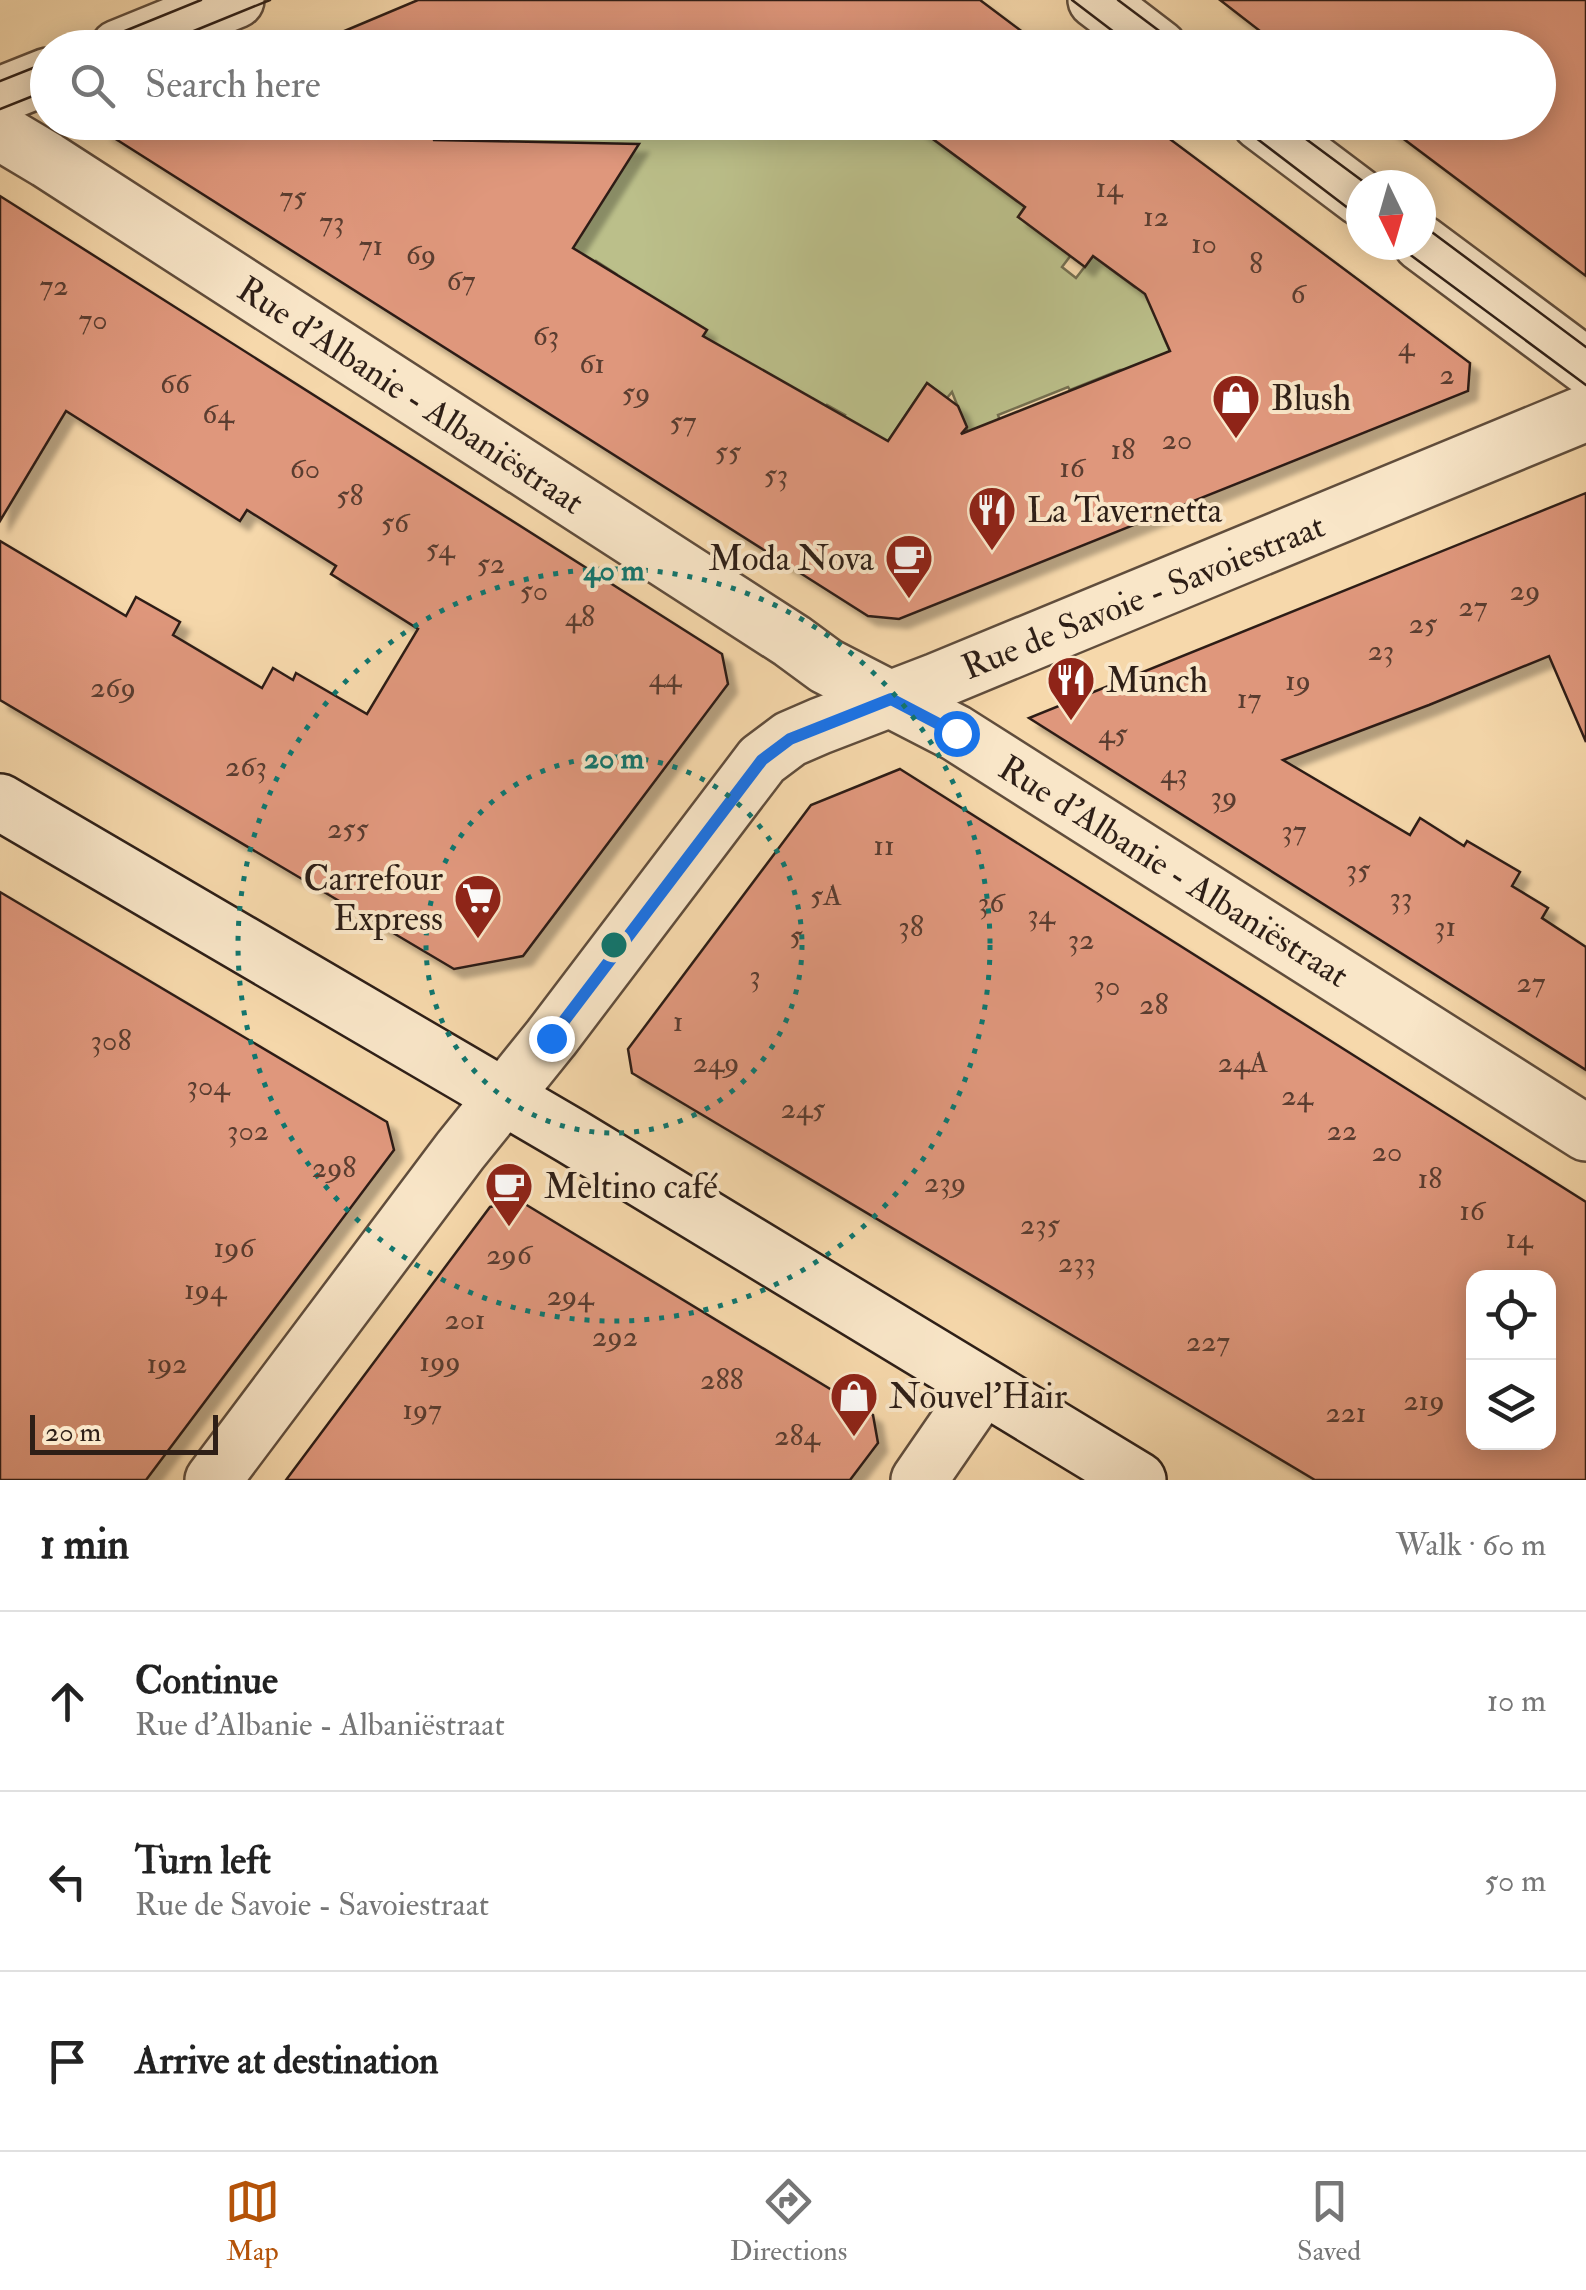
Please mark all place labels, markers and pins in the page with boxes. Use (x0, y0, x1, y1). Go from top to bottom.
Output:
shop icon: Blush (1210, 372, 1262, 440)
place label: Blush (1271, 377, 1351, 421)
restaurant icon: La Tavernetta (966, 484, 1018, 552)
place label: La Tavernetta (1027, 489, 1223, 533)
cafe icon: Moda Nova (883, 532, 935, 600)
place label: Moda Nova (709, 537, 875, 581)
restaurant icon: Munch (1045, 654, 1097, 722)
place label: Munch (1106, 659, 1208, 703)
place label: Carrefour Express (303, 857, 443, 941)
supermarket icon: Carrefour Express (452, 872, 504, 940)
centre of rings (596, 927, 632, 963)
cafe icon: Meltino café (483, 1160, 535, 1228)
place label: Meltino café (544, 1165, 718, 1209)
shop icon: Nouvel'Hair (828, 1370, 880, 1438)
place label: Nouvel'Hair (889, 1375, 1067, 1419)

